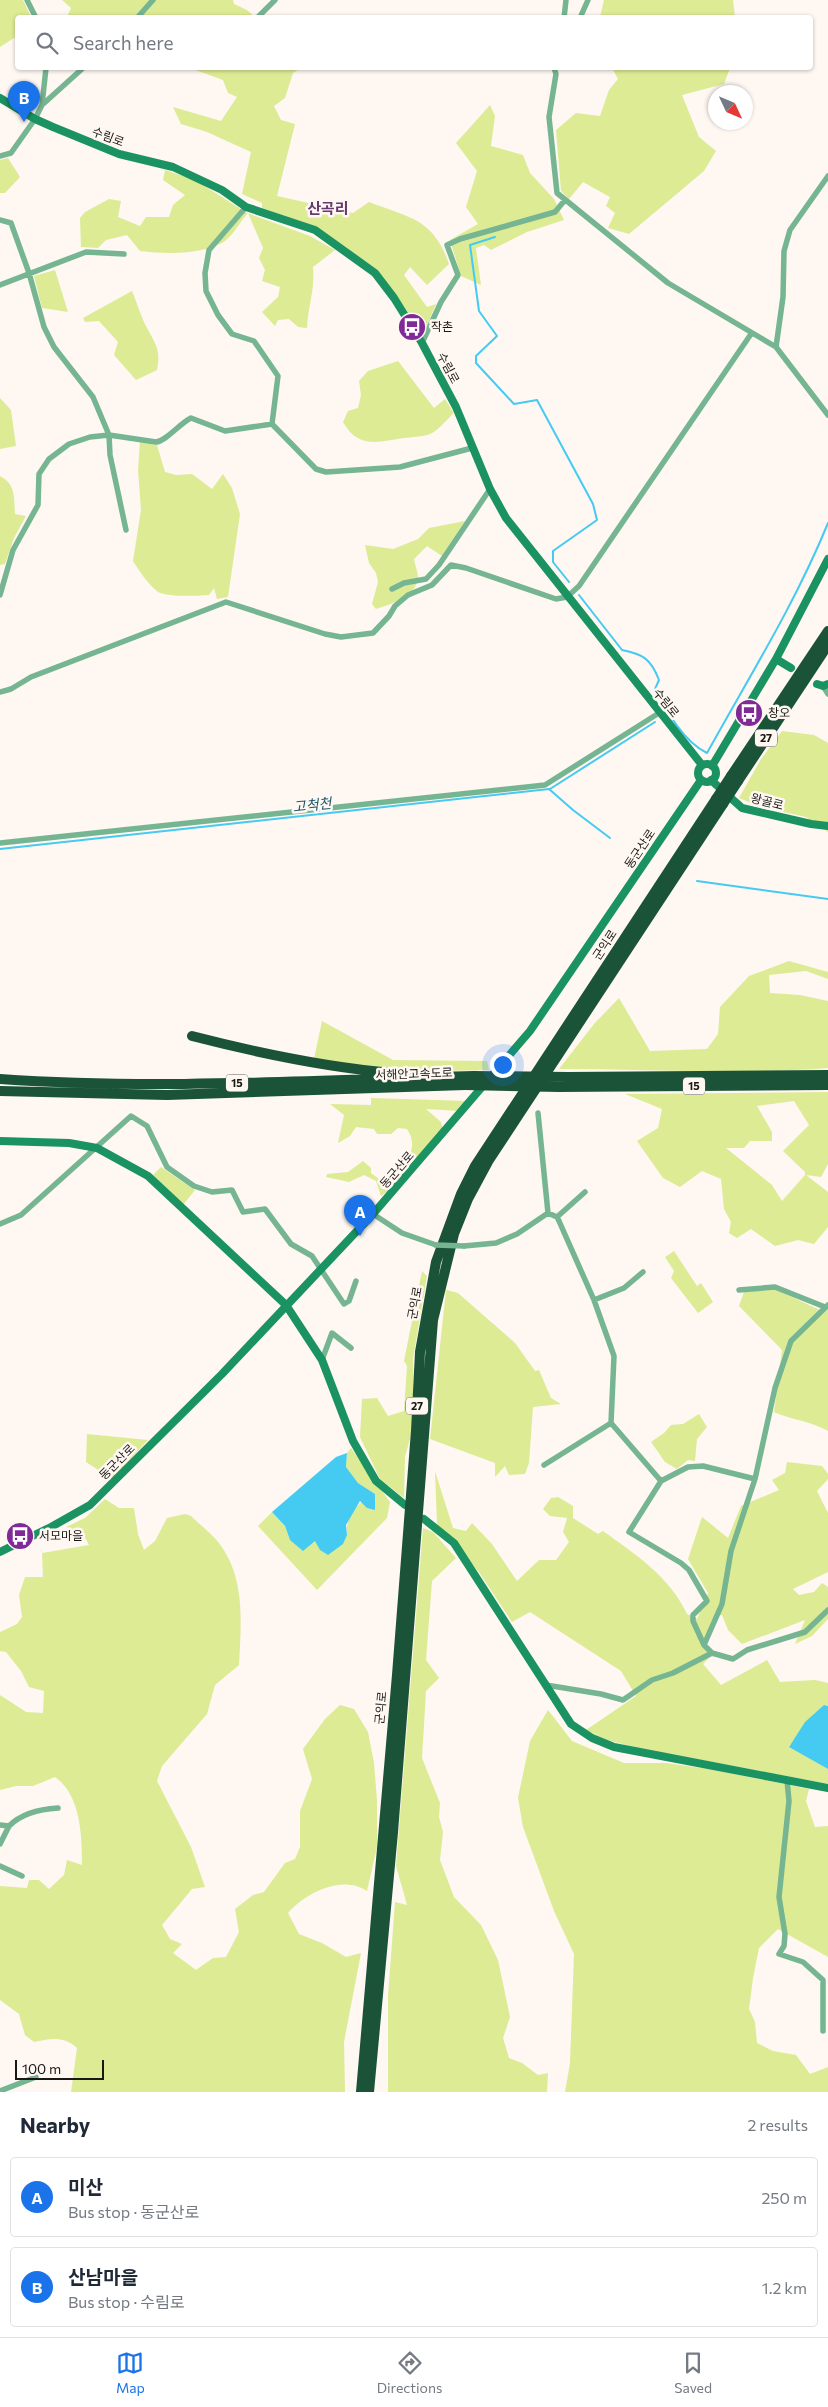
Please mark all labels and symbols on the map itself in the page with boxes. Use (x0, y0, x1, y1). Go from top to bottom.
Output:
pin: B (8, 81, 40, 122)
north arrow (708, 85, 753, 130)
street label: 수림로 (90, 124, 126, 149)
district label: 산곡리 (307, 199, 349, 217)
bus stop icon: 작촌 (397, 312, 427, 342)
place label: 작촌 (431, 319, 453, 333)
street label: 수림로 (435, 350, 463, 385)
street label: 수림로 (651, 685, 683, 720)
bus stop icon: 창오 (734, 698, 764, 728)
place label: 창오 (768, 705, 790, 719)
road number: 27 (755, 730, 777, 746)
street label: 왕골로 (749, 790, 785, 812)
water label: 고척천 (292, 794, 333, 815)
street label: 동군산로 (621, 826, 657, 871)
street label: 군익로 (589, 927, 619, 962)
your location (490, 1052, 516, 1078)
street label: 서해안고속도로 (375, 1065, 453, 1081)
road number: 15 (226, 1074, 248, 1092)
road number: 15 (683, 1078, 705, 1094)
street label: 동군산로 (376, 1148, 416, 1191)
pin: A (344, 1195, 376, 1236)
street label: 군익로 (404, 1285, 424, 1320)
road number: 27 (406, 1398, 428, 1414)
street label: 동군산로 (96, 1441, 137, 1482)
bus stop icon: 서모마을 (5, 1521, 35, 1551)
place label: 서모마을 (39, 1528, 83, 1542)
street label: 군익로 (372, 1691, 388, 1725)
scale bar (15, 2057, 104, 2080)

